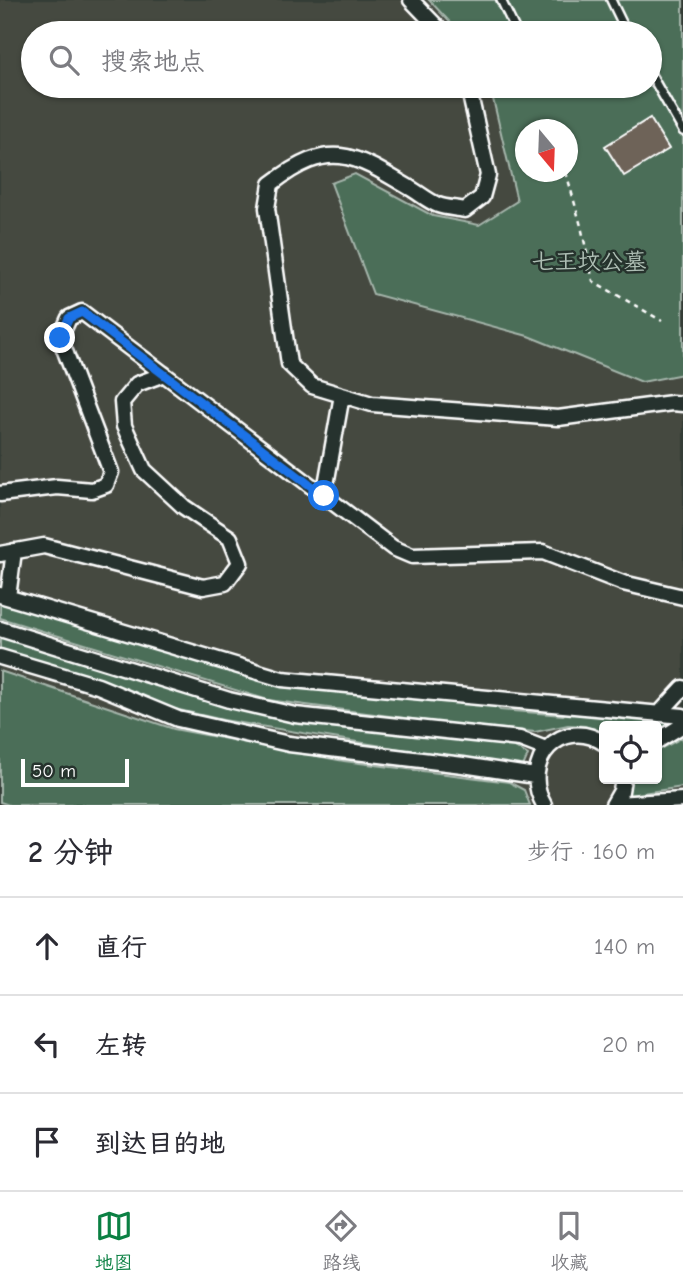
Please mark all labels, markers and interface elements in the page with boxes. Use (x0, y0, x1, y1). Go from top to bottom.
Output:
search box (21, 21, 662, 98)
icon: search (45, 41, 83, 79)
text: 搜索地点 (101, 47, 205, 77)
north arrow (515, 119, 578, 182)
park label: 七王坟公墓 (532, 248, 647, 275)
route end (44, 322, 75, 353)
route start (308, 480, 339, 511)
map controls (599, 721, 662, 784)
button: locate (599, 721, 662, 784)
scale bar (21, 756, 130, 788)
text: 50 m (32, 760, 76, 782)
text: 2 分钟 (28, 835, 114, 870)
text: 步行 · 160 m (527, 838, 655, 865)
icon: ahead (28, 927, 66, 965)
text: 直行 (95, 933, 147, 963)
text: 140 m (594, 933, 655, 960)
icon: left (28, 1025, 66, 1063)
text: 左转 (95, 1031, 147, 1061)
text: 20 m (602, 1031, 655, 1058)
icon: arrive (28, 1123, 66, 1161)
text: 到达目的地 (95, 1129, 225, 1159)
tab: 地图 (95, 1207, 133, 1274)
tab: 路线 (322, 1207, 360, 1274)
tab: 收藏 (550, 1207, 588, 1274)

